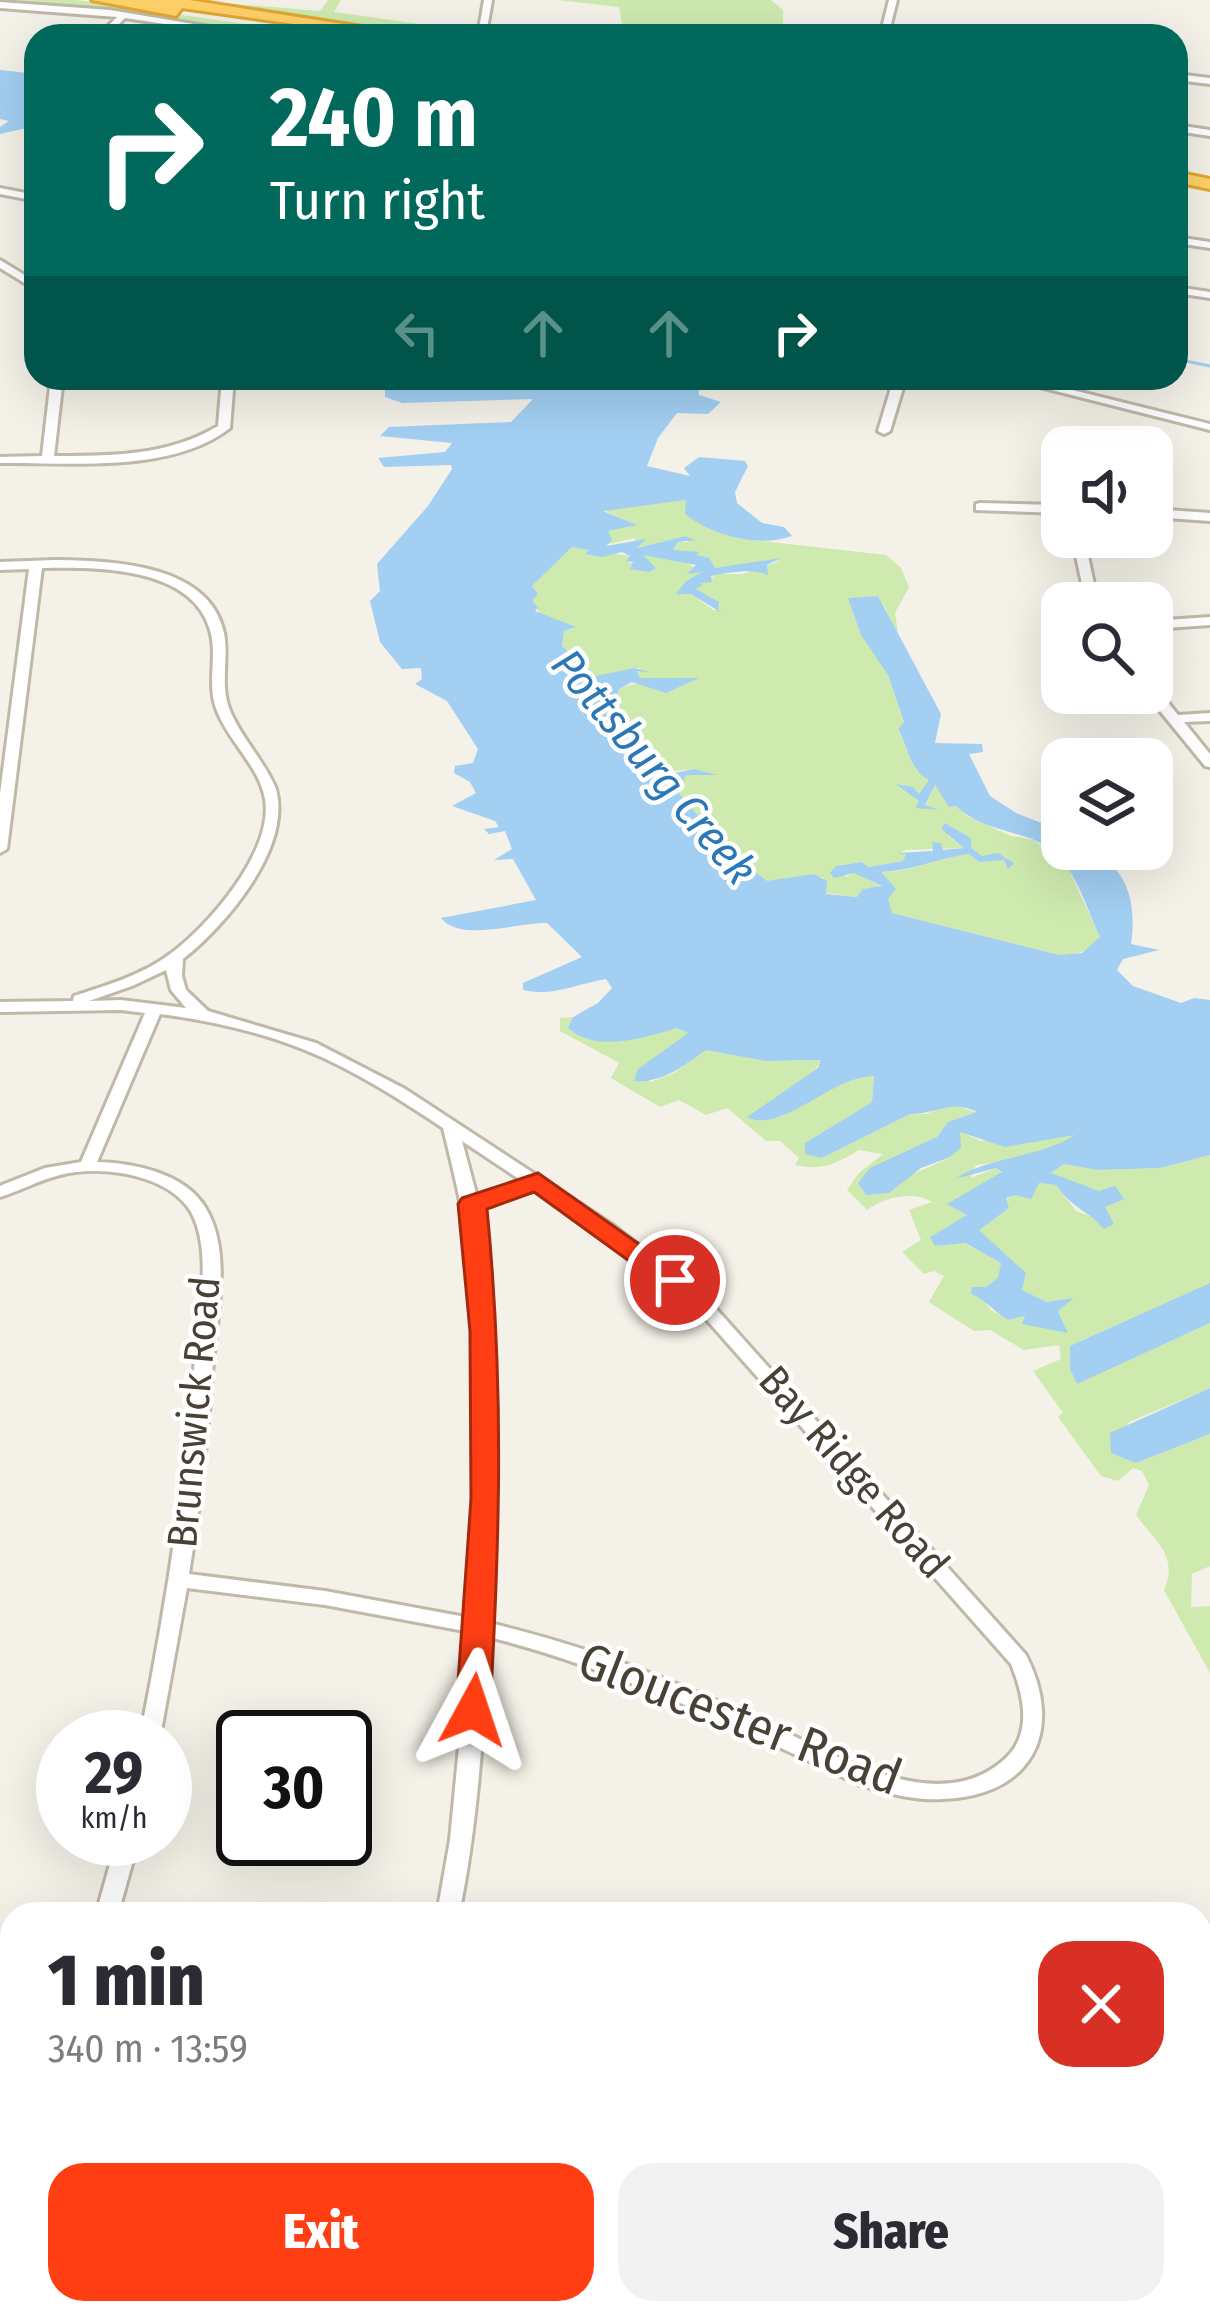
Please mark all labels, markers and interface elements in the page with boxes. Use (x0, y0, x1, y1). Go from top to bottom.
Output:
text: 240 m (270, 67, 478, 168)
icon: right (72, 72, 228, 228)
text: Turn right (270, 169, 485, 233)
icon: left (384, 300, 450, 366)
icon: ahead (510, 300, 576, 366)
icon: ahead (636, 300, 702, 366)
icon: right (762, 300, 828, 366)
map controls (1041, 426, 1173, 870)
button: sound (1041, 426, 1173, 558)
button: search (1041, 582, 1173, 714)
water label: Pottsburg Creek (540, 639, 768, 895)
button: layers (1041, 738, 1173, 870)
pin (624, 1229, 726, 1331)
icon: arrive (642, 1247, 708, 1313)
street label: Brunswick Road (157, 1274, 231, 1550)
street label: Bay Ridge Road (748, 1356, 960, 1588)
street label: Gloucester Road (570, 1629, 910, 1809)
position arrow (410, 1647, 536, 1773)
speed limit sign: 30 (216, 1710, 372, 1866)
text: 29 (85, 1737, 143, 1809)
text: km/h (81, 1800, 147, 1836)
text: 1 min (48, 1938, 205, 2024)
button: close (1038, 1941, 1164, 2067)
text: 340 m · 13:59 (48, 2026, 248, 2072)
button: Exit (48, 2163, 594, 2301)
button: Share (618, 2163, 1164, 2301)

